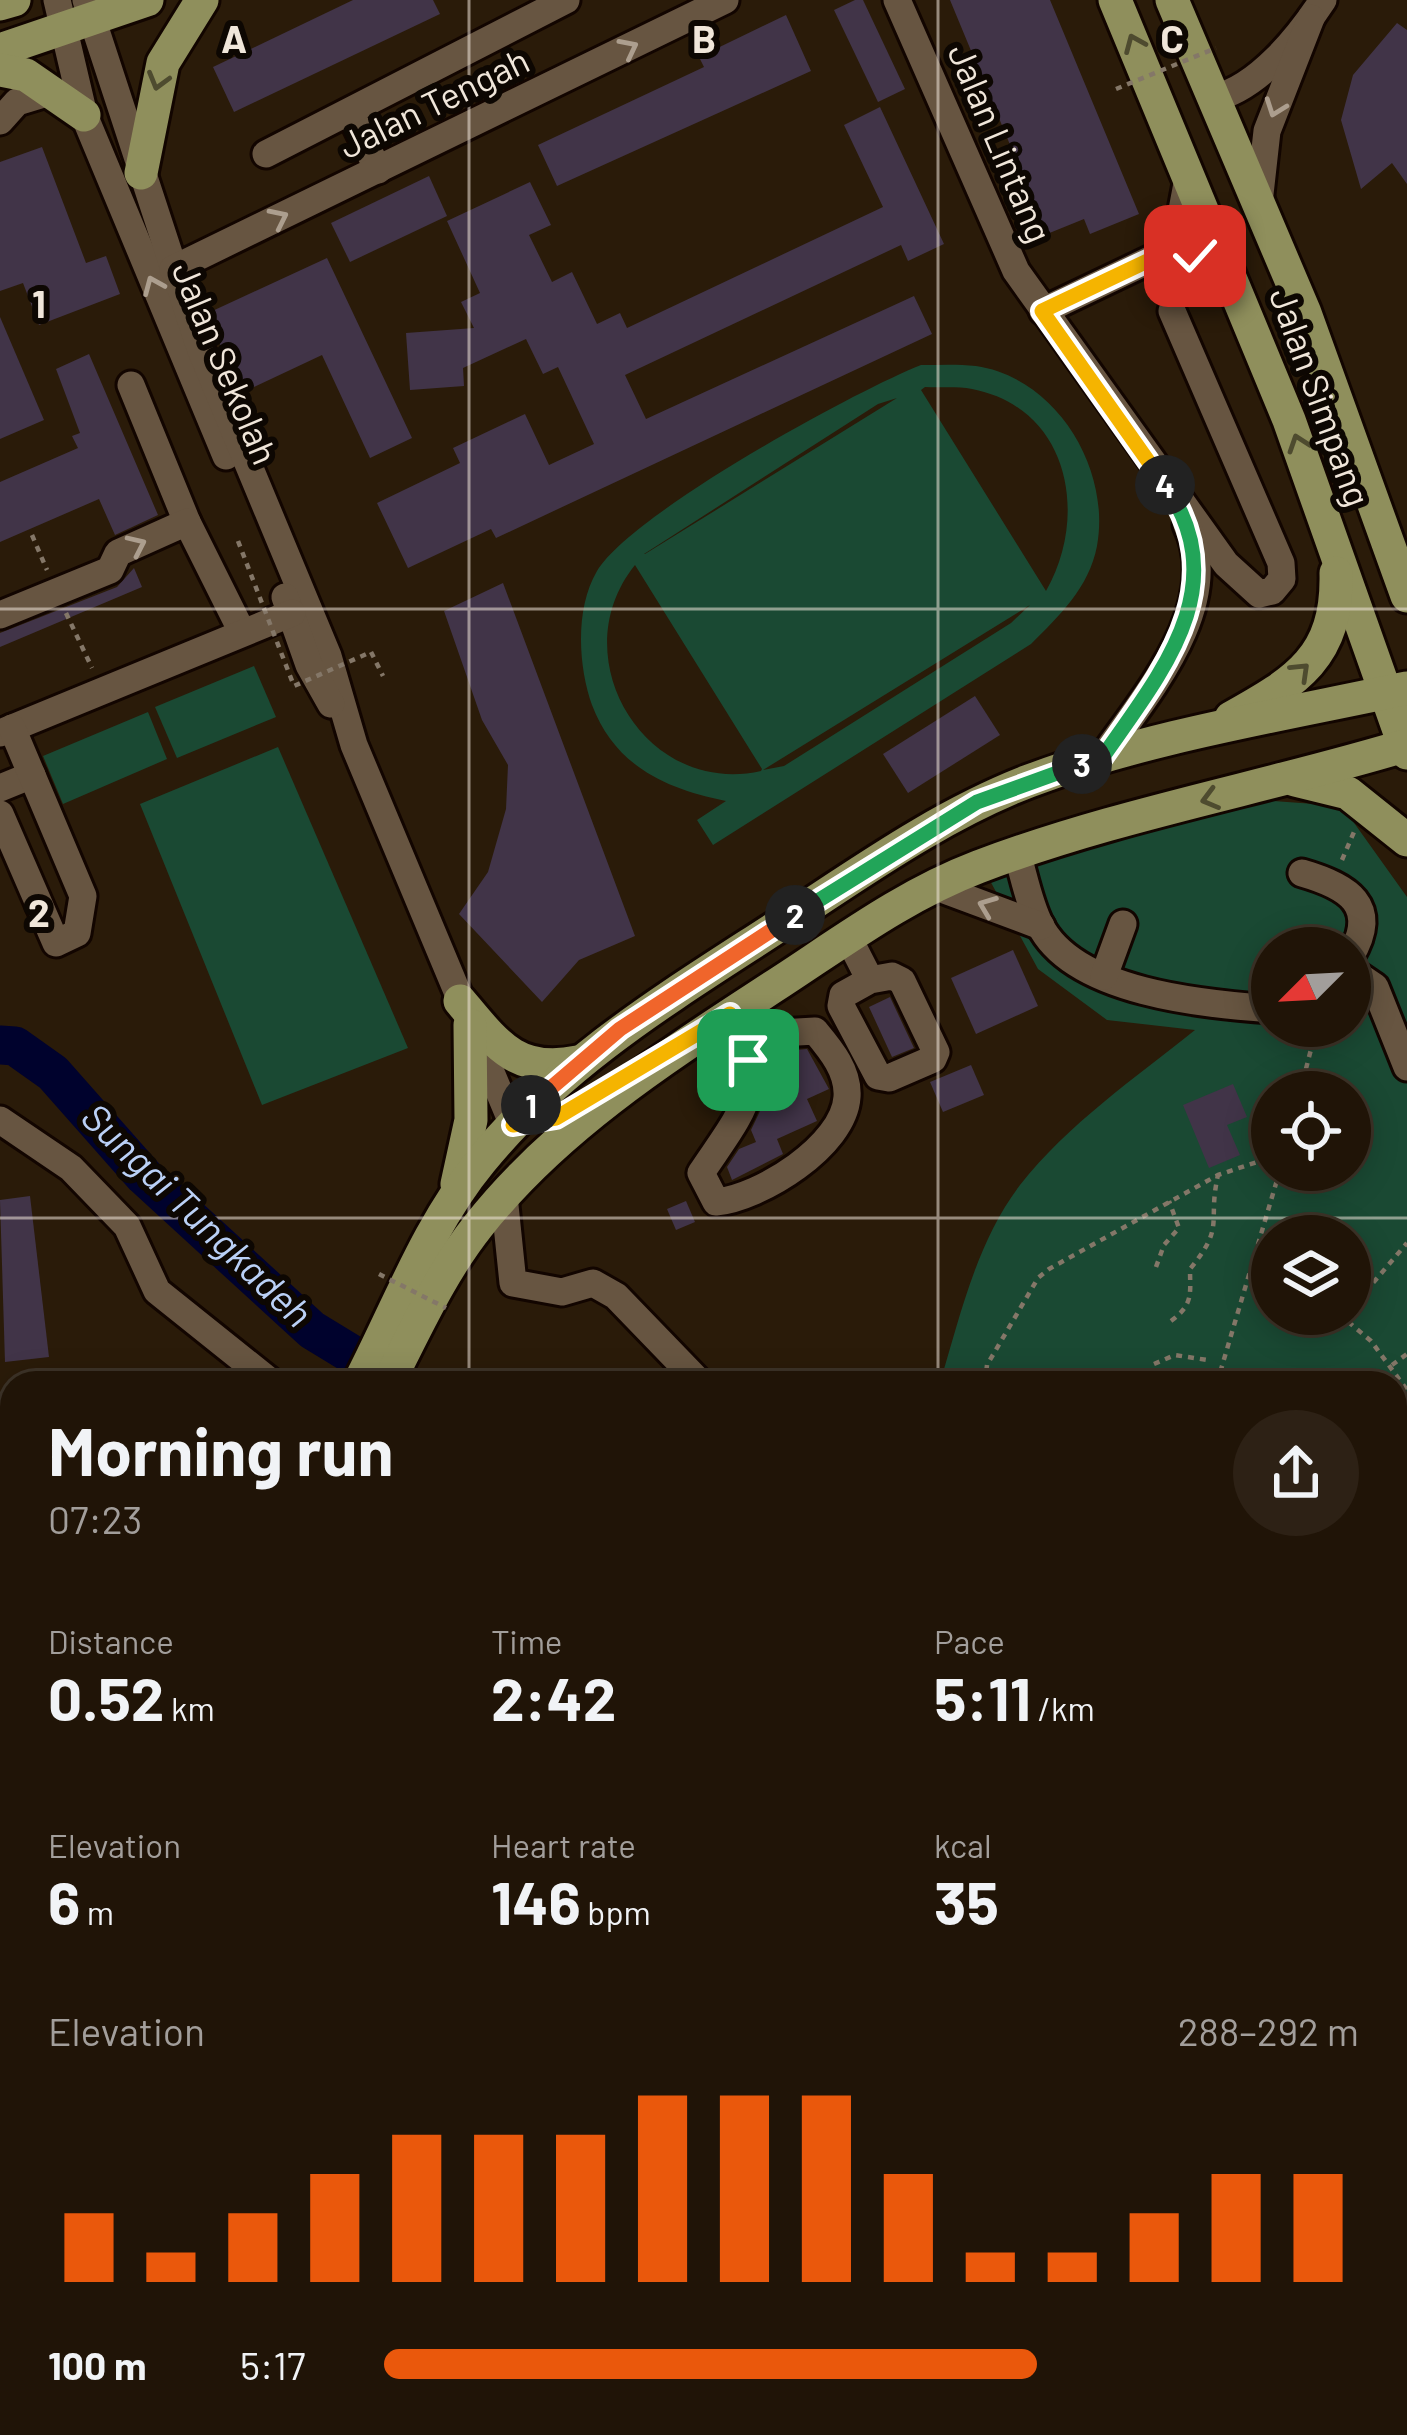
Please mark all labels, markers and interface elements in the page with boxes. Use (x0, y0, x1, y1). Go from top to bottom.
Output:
text: A (221, 14, 247, 61)
text: B (692, 14, 716, 61)
text: C (1160, 14, 1184, 61)
one-way arrow (1124, 34, 1148, 55)
street label: Jalan Tengah (331, 37, 535, 166)
street label: Jalan Lintang (940, 37, 1063, 248)
one-way arrow (617, 39, 639, 62)
one-way arrow (147, 70, 172, 91)
one-way arrow (1265, 97, 1289, 118)
pin (1144, 205, 1246, 307)
one-way arrow (267, 209, 288, 233)
icon: check (1162, 223, 1228, 289)
street label: Jalan Sekolah (164, 255, 288, 470)
one-way arrow (143, 276, 167, 297)
text: 1 (32, 279, 46, 326)
street label: Jalan Simpang (1262, 281, 1381, 512)
one-way arrow (1287, 433, 1312, 454)
pin: 4 (1135, 455, 1195, 515)
text: 4 (1155, 465, 1175, 505)
one-way arrow (125, 535, 146, 559)
one-way arrow (1287, 663, 1309, 685)
pin: 3 (1052, 734, 1112, 794)
text: 3 (1073, 744, 1091, 784)
one-way arrow (1201, 785, 1221, 810)
pin: 2 (765, 885, 825, 945)
text: 2 (28, 888, 50, 935)
text: 2 (786, 895, 804, 935)
one-way arrow (978, 896, 999, 921)
north arrow (1251, 927, 1371, 1047)
map controls (1251, 927, 1371, 1335)
pin (697, 1009, 799, 1111)
icon: arrive (715, 1027, 781, 1093)
button: locate (1251, 1071, 1371, 1191)
pin: 1 (501, 1075, 561, 1135)
text: 1 (525, 1085, 537, 1125)
water label: Sungai Tungkadeh (73, 1092, 323, 1336)
button: layers (1251, 1215, 1371, 1335)
text: Morning run (48, 1410, 394, 1489)
button: share (1233, 1410, 1359, 1536)
text: 07:23 (48, 1495, 142, 1542)
text: Distance (48, 1621, 174, 1661)
text: Time (491, 1621, 562, 1661)
text: Pace (934, 1621, 1005, 1661)
text: 0.52 (48, 1661, 164, 1733)
text: 2:42 (491, 1661, 616, 1733)
text: 5:11 (934, 1661, 1031, 1733)
text: km (164, 1688, 215, 1728)
text: /km (1031, 1688, 1095, 1728)
text: Elevation (48, 1825, 181, 1865)
text: Heart rate (491, 1825, 636, 1865)
text: kcal (934, 1825, 992, 1865)
text: 6 (48, 1865, 80, 1937)
text: 146 (491, 1865, 581, 1937)
text: 35 (934, 1865, 999, 1937)
text: m (80, 1892, 114, 1932)
text: bpm (581, 1892, 651, 1932)
text: Elevation (48, 2007, 205, 2054)
text: 288–292 m (1178, 2007, 1359, 2054)
text: 100 m (48, 2341, 147, 2388)
text: 5:17 (240, 2341, 305, 2388)

